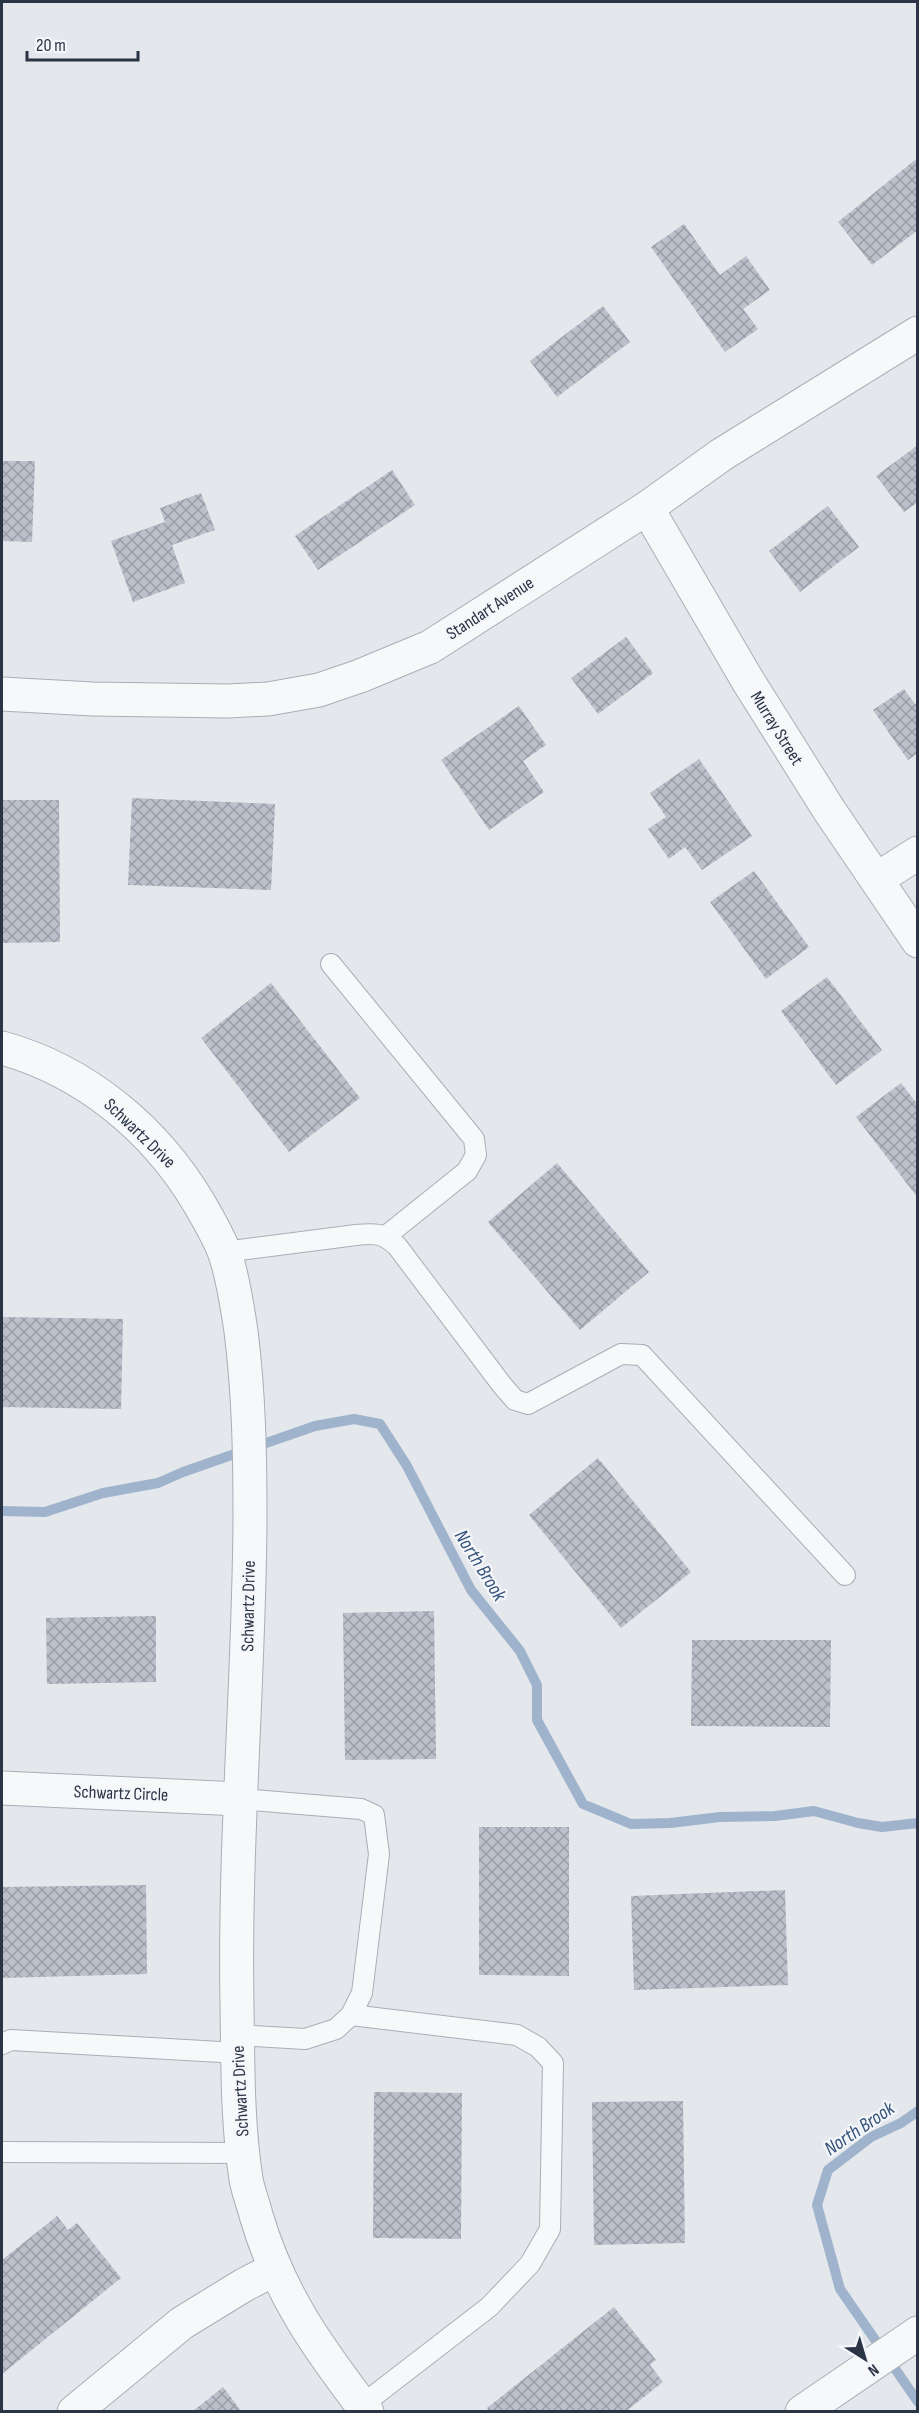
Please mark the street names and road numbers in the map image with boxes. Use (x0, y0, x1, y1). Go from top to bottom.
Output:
street label: Standart Avenue (443, 572, 538, 644)
street label: Murray Street (746, 688, 808, 769)
street label: Schwartz Drive (100, 1094, 180, 1173)
street label: Schwartz Drive (237, 1560, 260, 1652)
street label: Schwartz Circle (73, 1781, 169, 1806)
street label: Schwartz Drive (228, 2045, 253, 2137)

